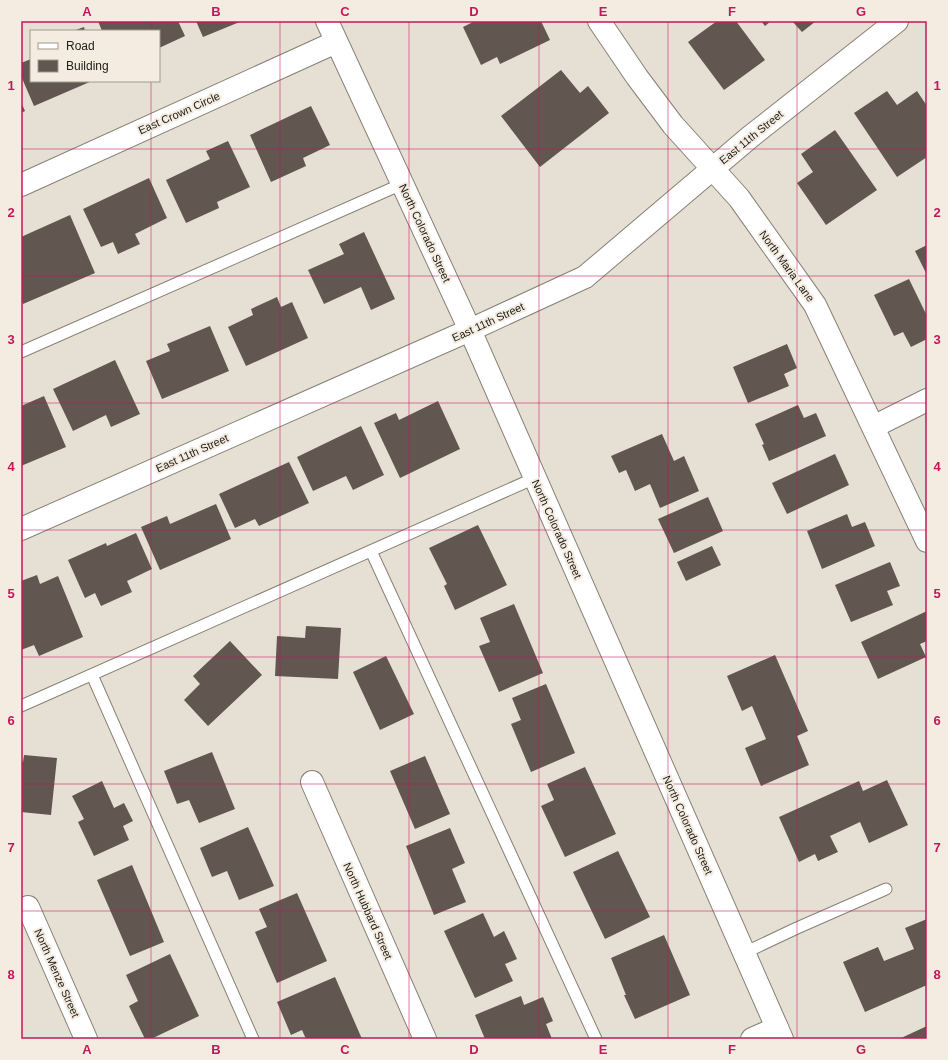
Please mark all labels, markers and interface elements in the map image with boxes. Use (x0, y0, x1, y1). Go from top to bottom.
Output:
text: A (82, 4, 92, 19)
text: B (211, 4, 221, 19)
text: C (340, 4, 350, 19)
text: D (469, 4, 479, 19)
text: E (599, 4, 608, 19)
text: F (728, 4, 736, 19)
text: G (856, 4, 866, 19)
legend (30, 30, 160, 82)
text: Road (66, 39, 95, 53)
text: Building (66, 59, 109, 73)
text: 1 (7, 78, 15, 93)
text: 1 (933, 78, 941, 93)
street label: East Crown Circle (136, 90, 222, 136)
street label: East 11th Street (717, 108, 785, 166)
street label: North Colorado Street (397, 182, 453, 284)
text: 2 (7, 205, 15, 220)
text: 2 (933, 205, 941, 220)
street label: North Maria Lane (757, 228, 817, 304)
street label: East 11th Street (450, 300, 526, 344)
text: 3 (7, 332, 15, 347)
text: 3 (933, 332, 941, 347)
street label: East 11th Street (154, 432, 230, 474)
text: 4 (7, 459, 15, 474)
text: 4 (933, 459, 941, 474)
street label: North Colorado Street (530, 478, 584, 580)
text: 5 (7, 586, 15, 601)
text: 5 (933, 586, 941, 601)
text: 6 (7, 713, 15, 728)
text: 6 (933, 713, 941, 728)
street label: North Colorado Street (661, 774, 715, 876)
text: 7 (7, 840, 15, 855)
text: 7 (933, 840, 941, 855)
street label: North Hubbard Street (341, 861, 395, 961)
street label: North Menze Street (32, 927, 82, 1019)
text: 8 (7, 967, 15, 982)
text: 8 (933, 967, 941, 982)
text: A (82, 1042, 92, 1057)
text: B (211, 1042, 221, 1057)
text: C (340, 1042, 350, 1057)
text: D (469, 1042, 479, 1057)
text: E (599, 1042, 608, 1057)
text: F (728, 1042, 736, 1057)
text: G (856, 1042, 866, 1057)

